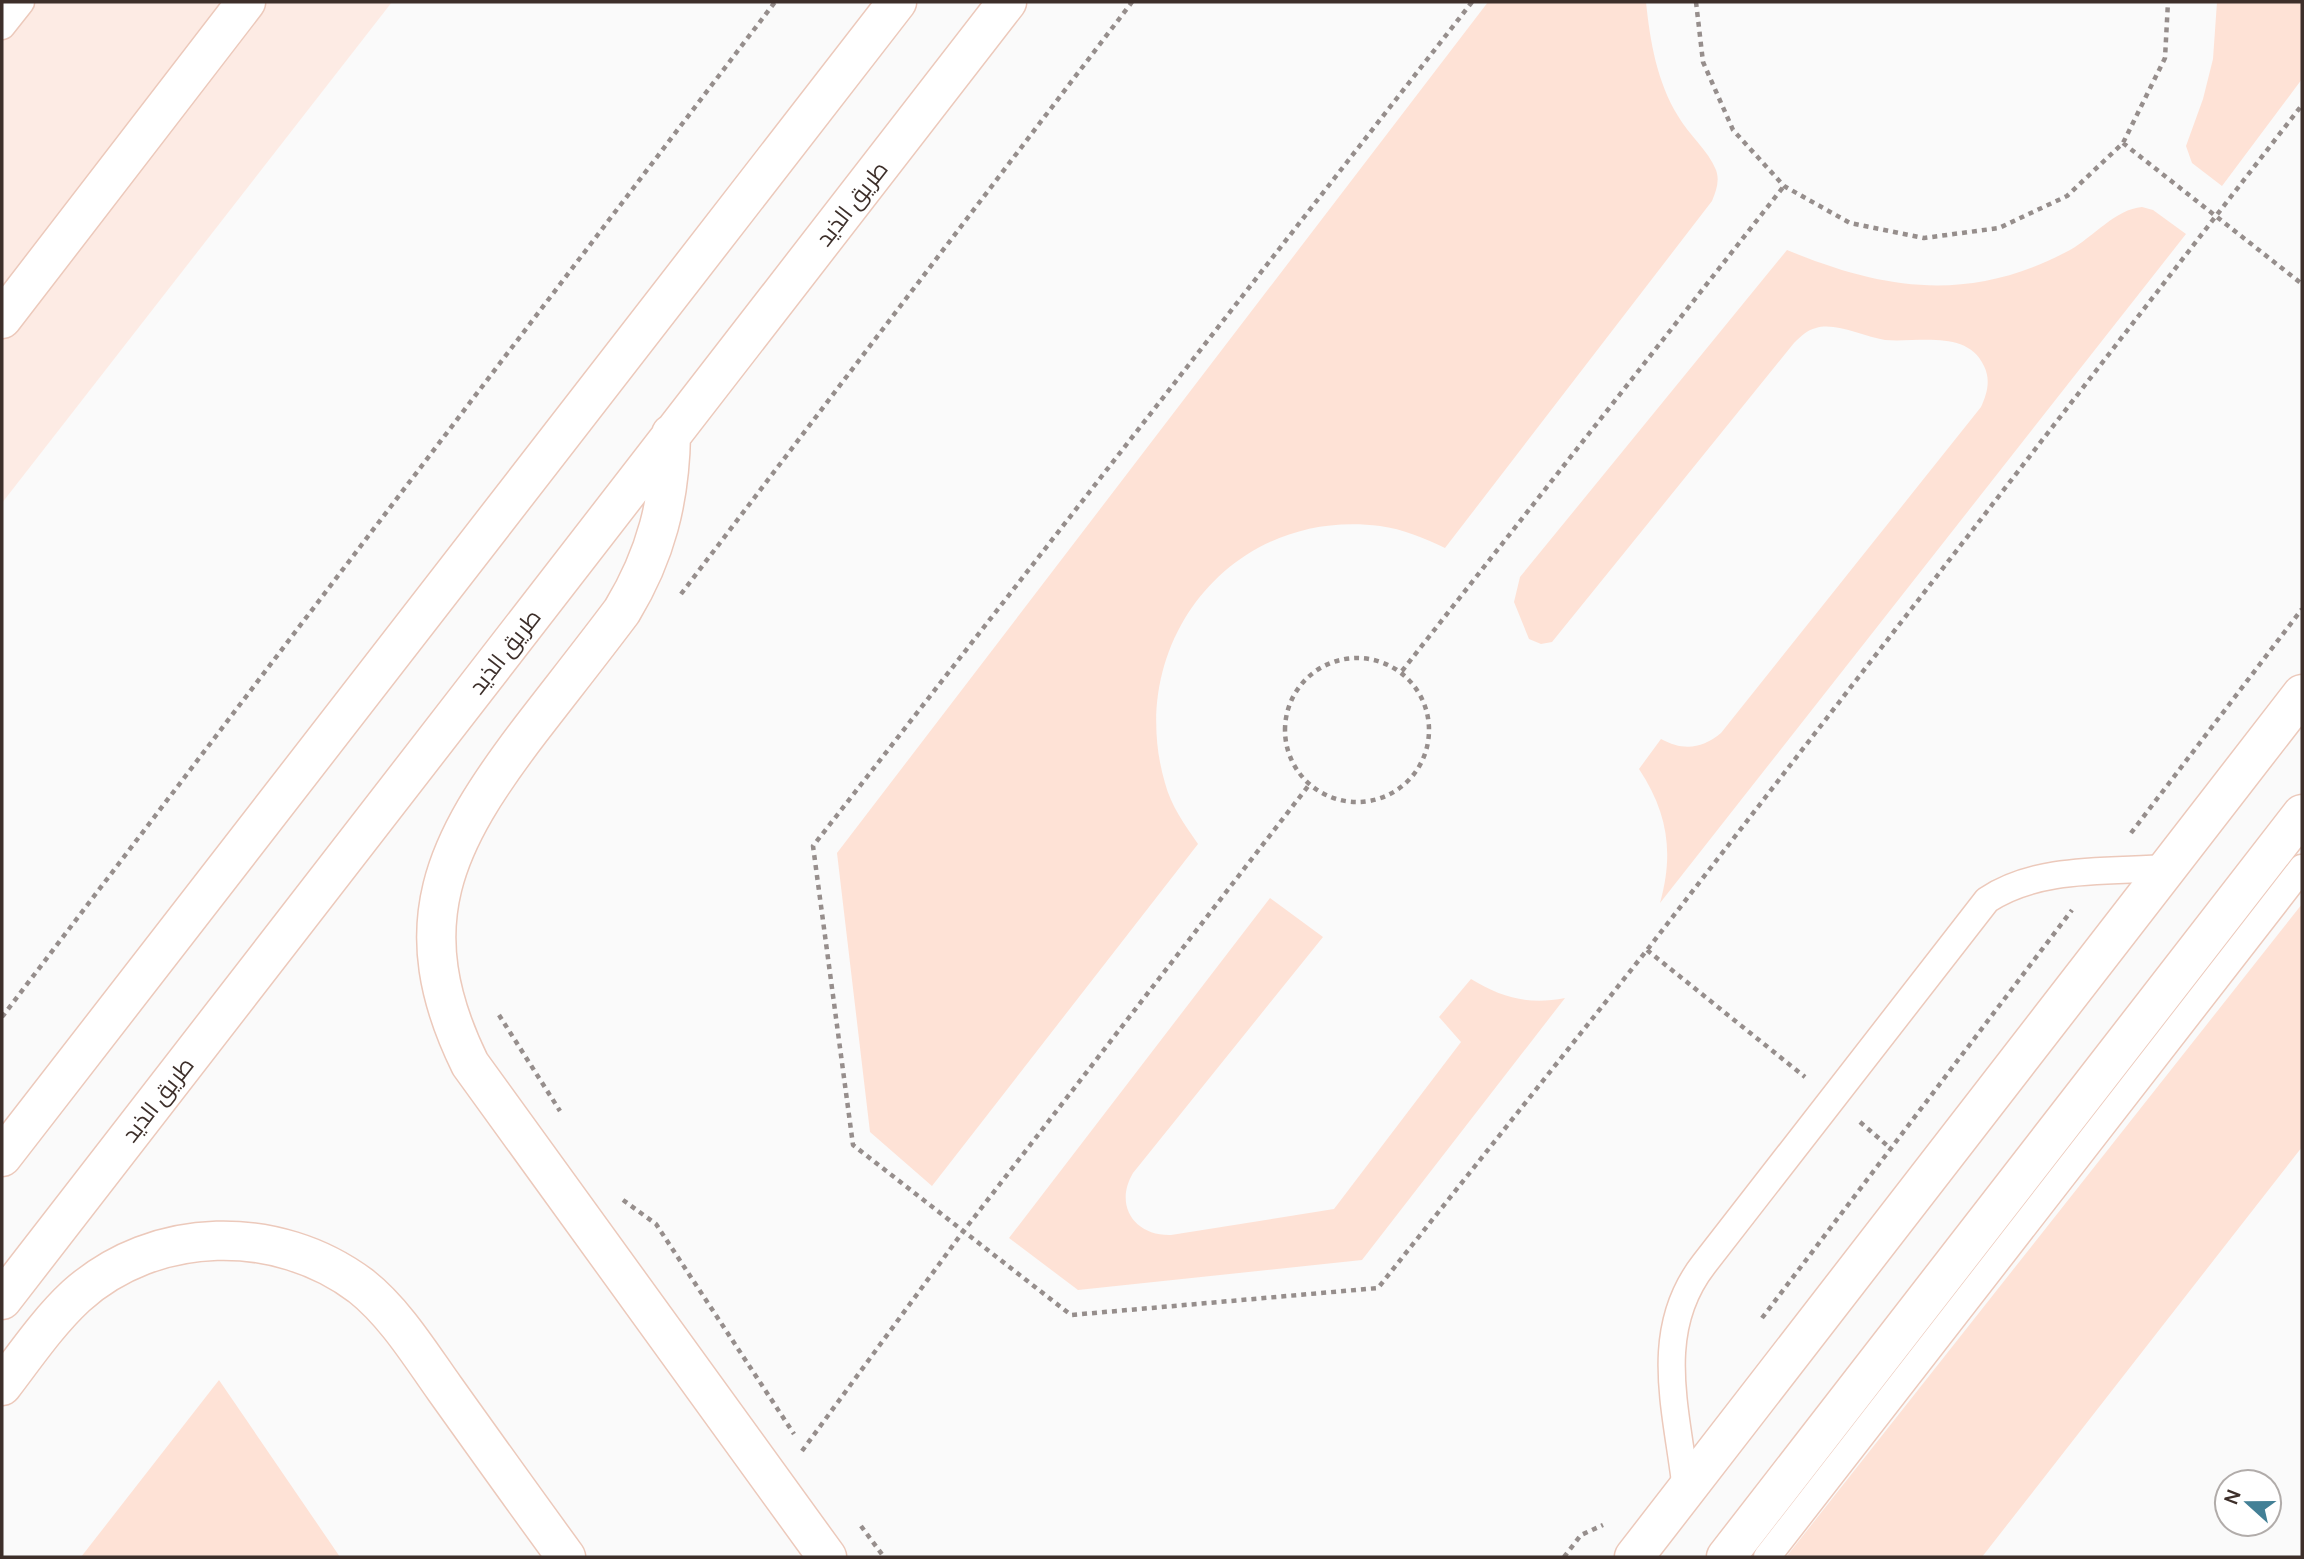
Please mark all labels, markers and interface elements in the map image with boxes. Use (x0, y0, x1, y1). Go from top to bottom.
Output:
street label: طريق الذيد (807, 154, 895, 252)
street label: طريق الذيد (460, 602, 548, 700)
street label: طريق الذيد (113, 1050, 201, 1148)
north arrow (2213, 1468, 2283, 1538)
text: N (2218, 1486, 2247, 1508)

